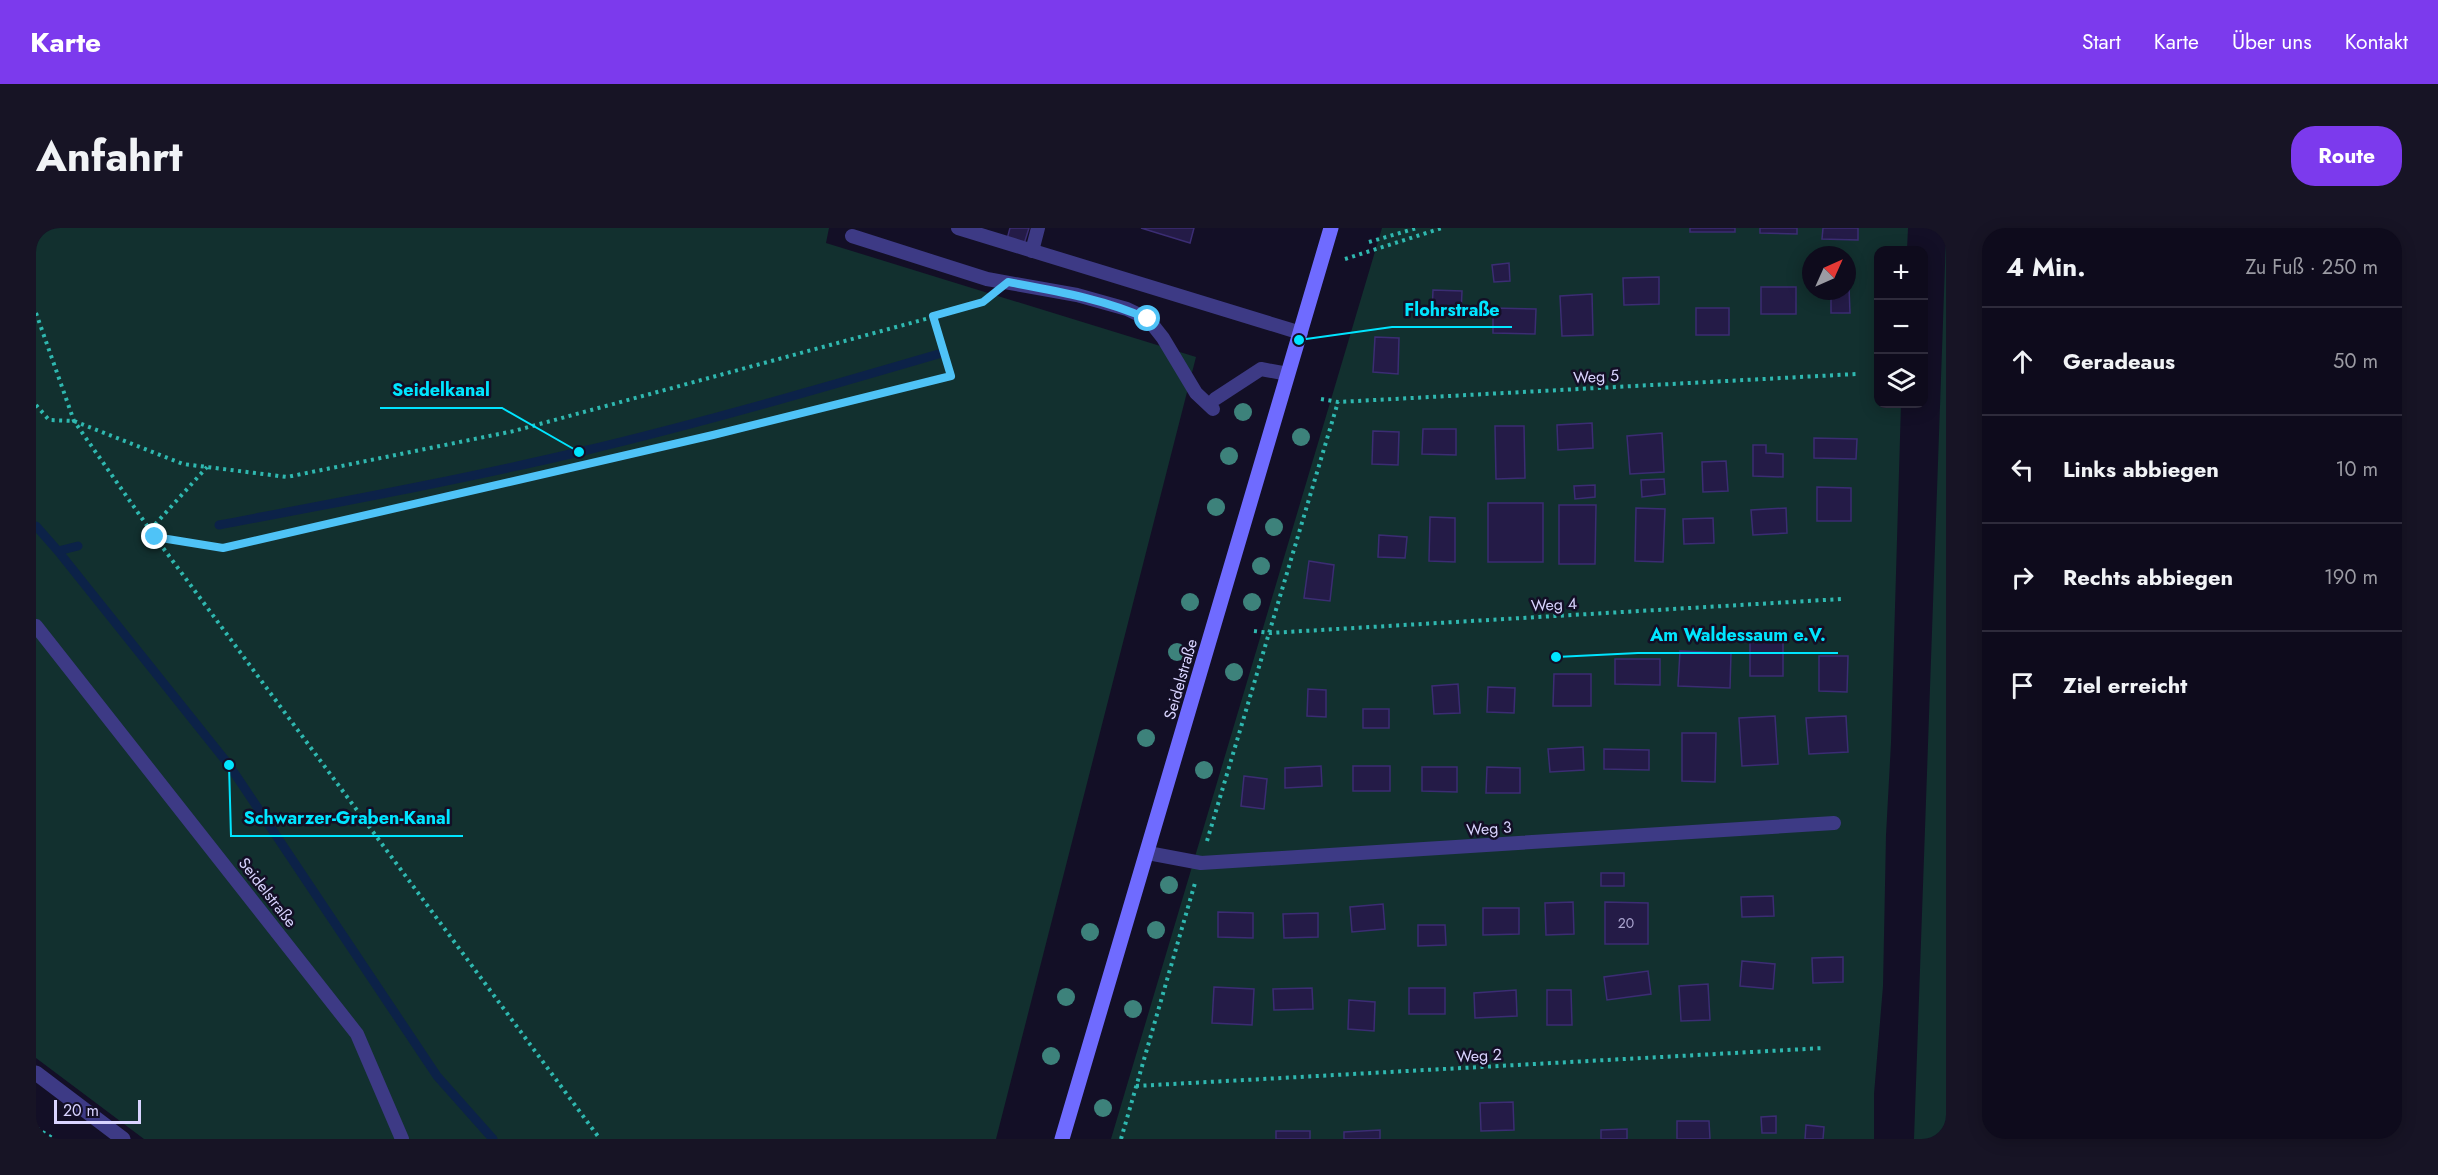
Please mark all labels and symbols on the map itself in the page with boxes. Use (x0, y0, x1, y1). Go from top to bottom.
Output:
north arrow (1802, 246, 1856, 300)
callout: Flohrstraße (1392, 291, 1512, 327)
text: Flohrstraße (1404, 297, 1500, 323)
route start (1134, 305, 1160, 331)
street label: Weg 5 (1573, 364, 1619, 389)
callout: Seidelkanal (380, 372, 502, 408)
text: Seidelkanal (392, 377, 490, 403)
route end (141, 523, 167, 549)
street label: Weg 4 (1530, 592, 1578, 617)
callout: Am Waldessaum e.V. (1638, 617, 1838, 653)
text: Am Waldessaum e.V. (1649, 622, 1826, 648)
street label: Seidelstraße (1158, 636, 1203, 722)
callout: Schwarzer-Graben-Kanal (231, 800, 463, 836)
text: Schwarzer-Graben-Kanal (243, 805, 451, 831)
street label: Weg 3 (1466, 815, 1513, 842)
street label: Seidelstraße (233, 853, 302, 932)
house number: 20 (1618, 913, 1634, 933)
street label: Weg 2 (1456, 1043, 1503, 1068)
scale bar (54, 1097, 141, 1124)

